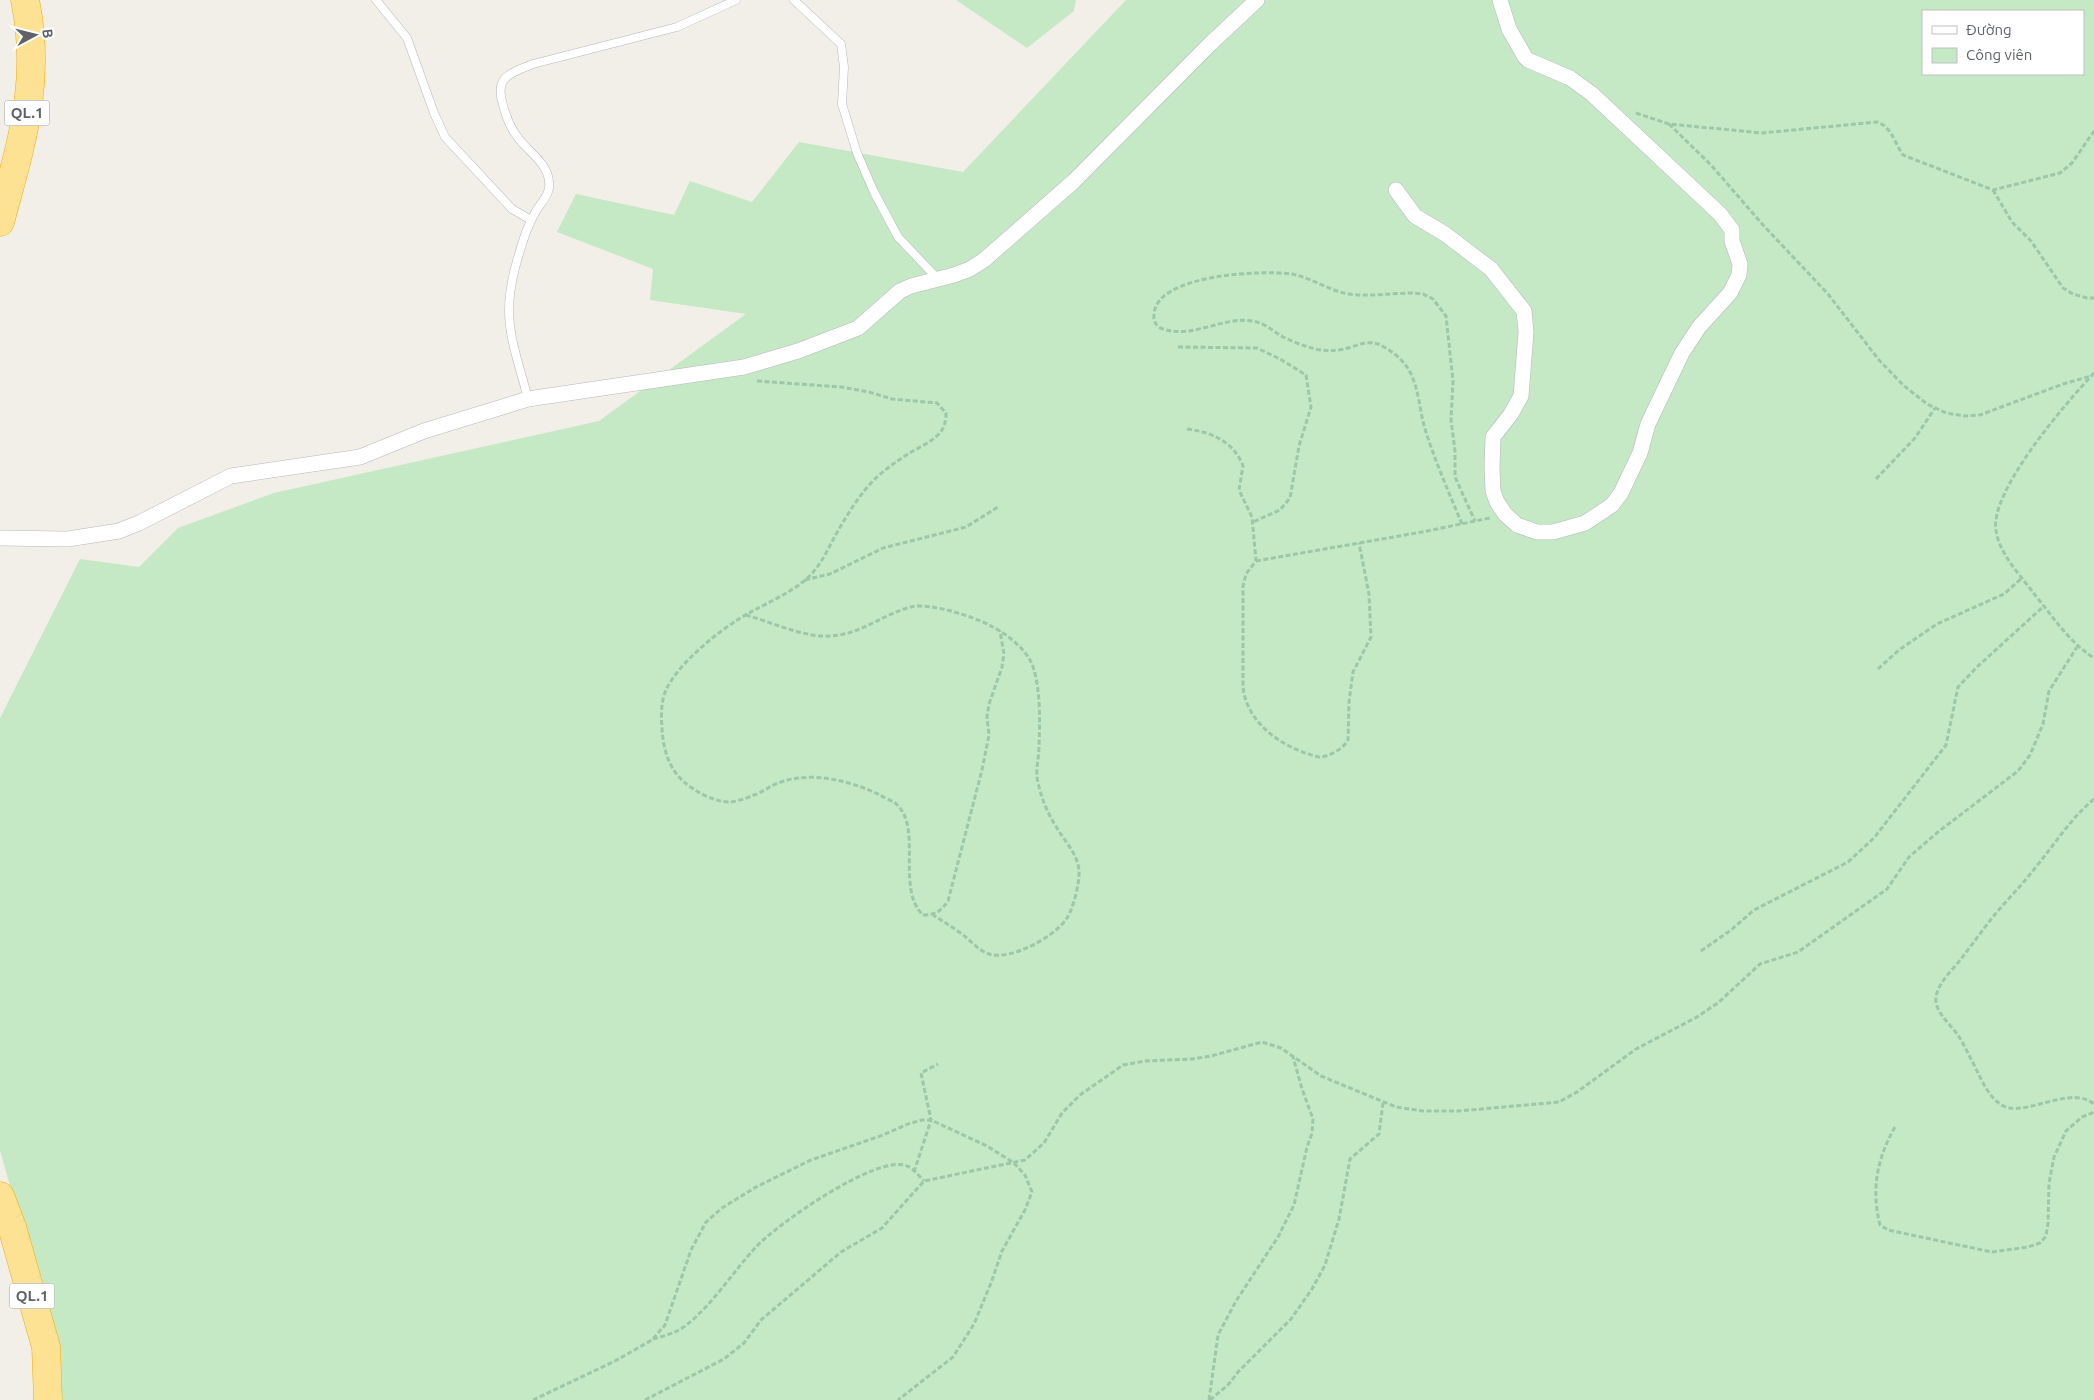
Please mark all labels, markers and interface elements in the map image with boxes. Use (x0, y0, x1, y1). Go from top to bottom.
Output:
north arrow (10, 10, 60, 60)
legend (1922, 10, 2084, 75)
text: Đường (1966, 21, 2012, 38)
text: B (39, 28, 56, 39)
text: Công viên (1966, 46, 2032, 63)
road number: QL.1 (5, 100, 50, 126)
road number: QL.1 (10, 1284, 54, 1308)

